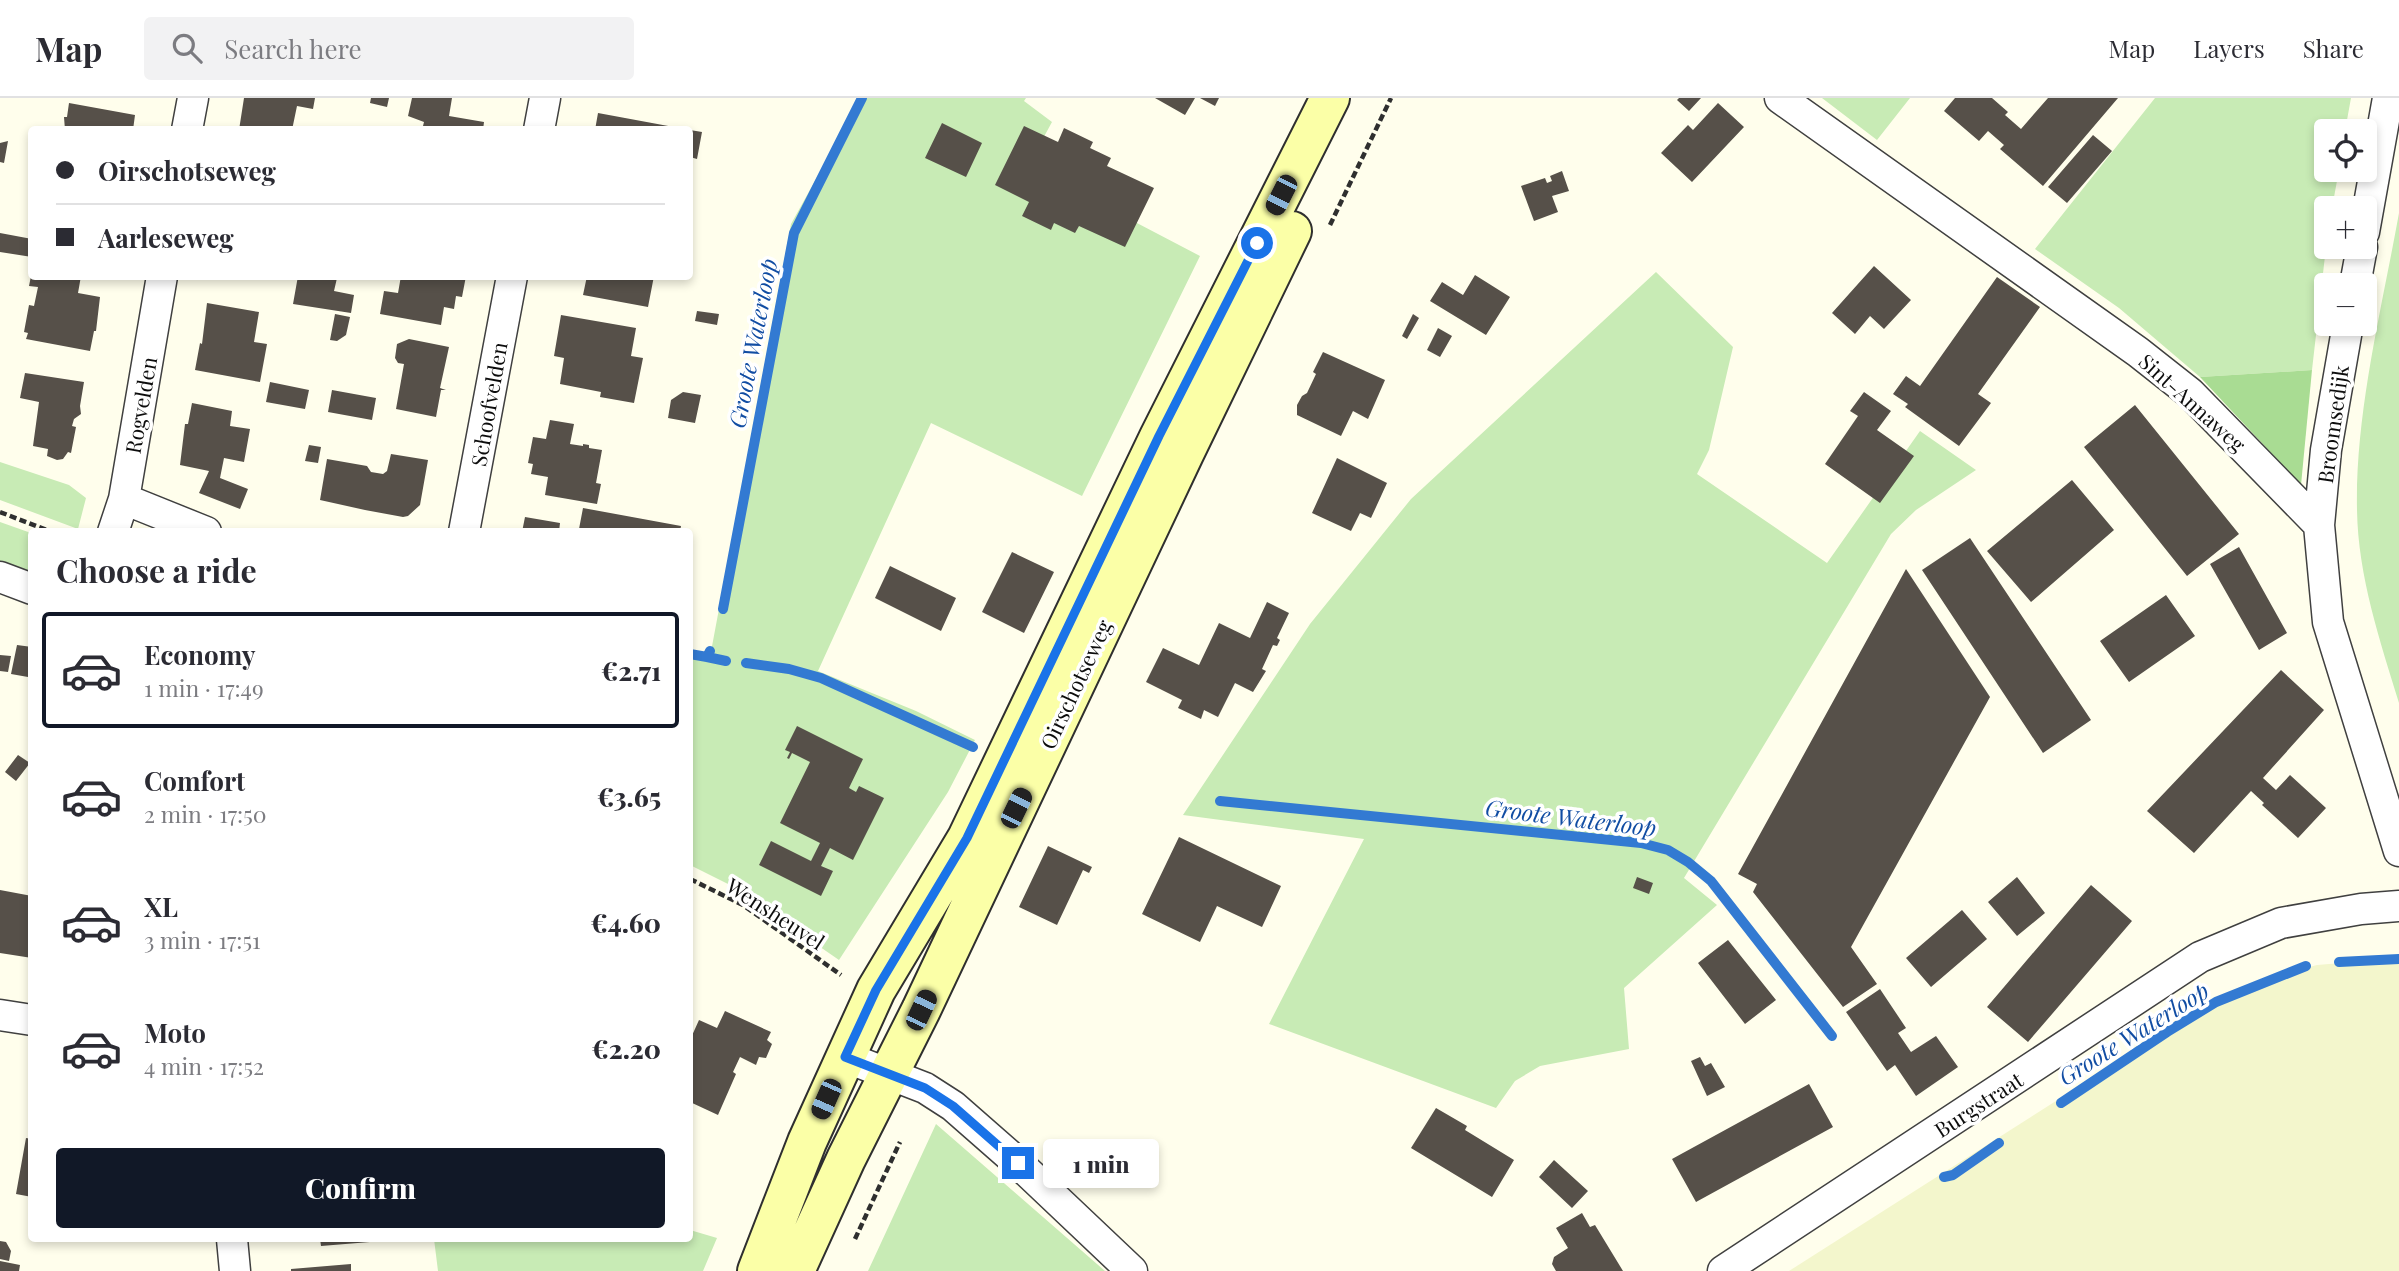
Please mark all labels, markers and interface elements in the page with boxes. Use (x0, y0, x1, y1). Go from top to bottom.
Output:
search box (144, 17, 634, 80)
text: Map (35, 26, 102, 70)
icon: search (168, 29, 206, 67)
text: Search here (224, 31, 362, 66)
text: Map (2109, 32, 2155, 64)
text: Layers (2193, 32, 2265, 64)
text: Share (2303, 32, 2364, 64)
map controls (2314, 119, 2377, 336)
button: locate (2314, 119, 2377, 182)
text: Oirschotseweg (98, 153, 276, 188)
car (1263, 172, 1300, 218)
button: + (2314, 196, 2377, 259)
text: Aarleseweg (98, 220, 234, 255)
route start (1241, 227, 1273, 259)
water label: Groote Waterloop (720, 256, 784, 430)
button: − (2314, 273, 2377, 336)
street label: Schoofvelden (463, 339, 513, 468)
street label: Sint-Annaweg (2134, 347, 2252, 457)
street label: Rogvelden (118, 354, 162, 456)
street label: Broomsedijk (2310, 363, 2354, 485)
text: Choose a ride (56, 548, 257, 591)
street label: Oirschotseweg (1033, 615, 1117, 753)
text: Economy (144, 637, 255, 672)
icon: car (60, 639, 123, 702)
text: €2.71 (601, 653, 661, 688)
text: 1 min · 17:49 (144, 672, 264, 703)
text: Comfort (144, 763, 245, 798)
icon: car (60, 765, 123, 828)
text: €3.65 (597, 779, 661, 814)
car (998, 785, 1035, 831)
water label: Groote Waterloop (1484, 791, 1658, 843)
text: 2 min · 17:50 (144, 798, 266, 829)
street label: Wensheuvel (721, 870, 831, 955)
text: XL (144, 889, 178, 924)
icon: car (60, 891, 123, 954)
text: €4.60 (591, 905, 661, 940)
text: 3 min · 17:51 (144, 924, 261, 955)
water label: Groote Waterloop (2052, 974, 2214, 1092)
car (903, 987, 940, 1033)
text: Moto (144, 1015, 206, 1050)
icon: car (60, 1017, 123, 1080)
text: €2.20 (592, 1031, 661, 1066)
text: 4 min · 17:52 (144, 1050, 264, 1081)
street label: Burgstraat (1928, 1065, 2028, 1143)
car (808, 1076, 845, 1122)
callout: 1 min (1042, 1138, 1158, 1188)
route end (1002, 1147, 1034, 1179)
button: Confirm (56, 1148, 665, 1228)
text: 1 min (1073, 1148, 1129, 1179)

